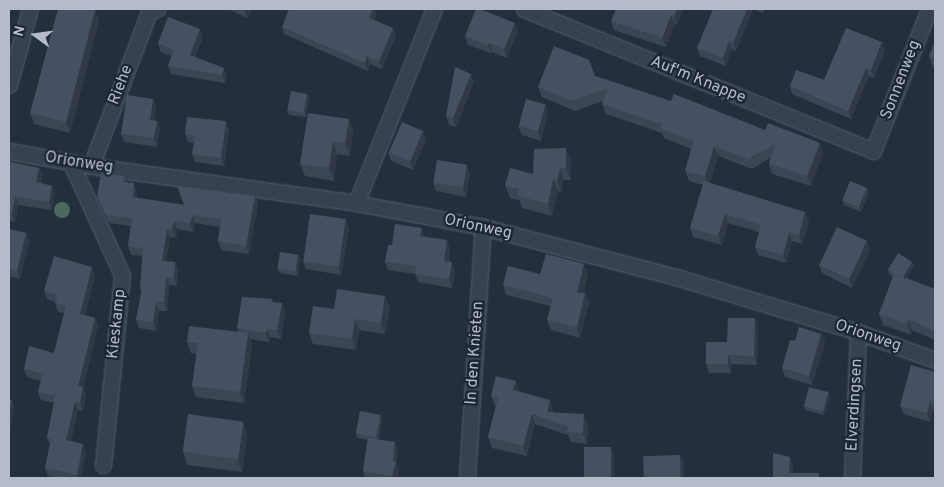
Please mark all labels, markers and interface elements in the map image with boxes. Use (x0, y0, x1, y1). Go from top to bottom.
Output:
north arrow (10, 10, 60, 60)
text: N (10, 24, 29, 38)
street label: Sonnenweg (877, 38, 925, 122)
street label: Auf'm Knappe (648, 52, 748, 108)
street label: Riehe (105, 62, 137, 108)
street label: Orionweg (44, 148, 114, 178)
street label: Orionweg (442, 210, 514, 244)
street label: Kieskamp (104, 288, 130, 360)
street label: In den Knieten (462, 301, 488, 405)
street label: Orionweg (832, 316, 904, 356)
street label: Elverdingsen (843, 358, 867, 452)

